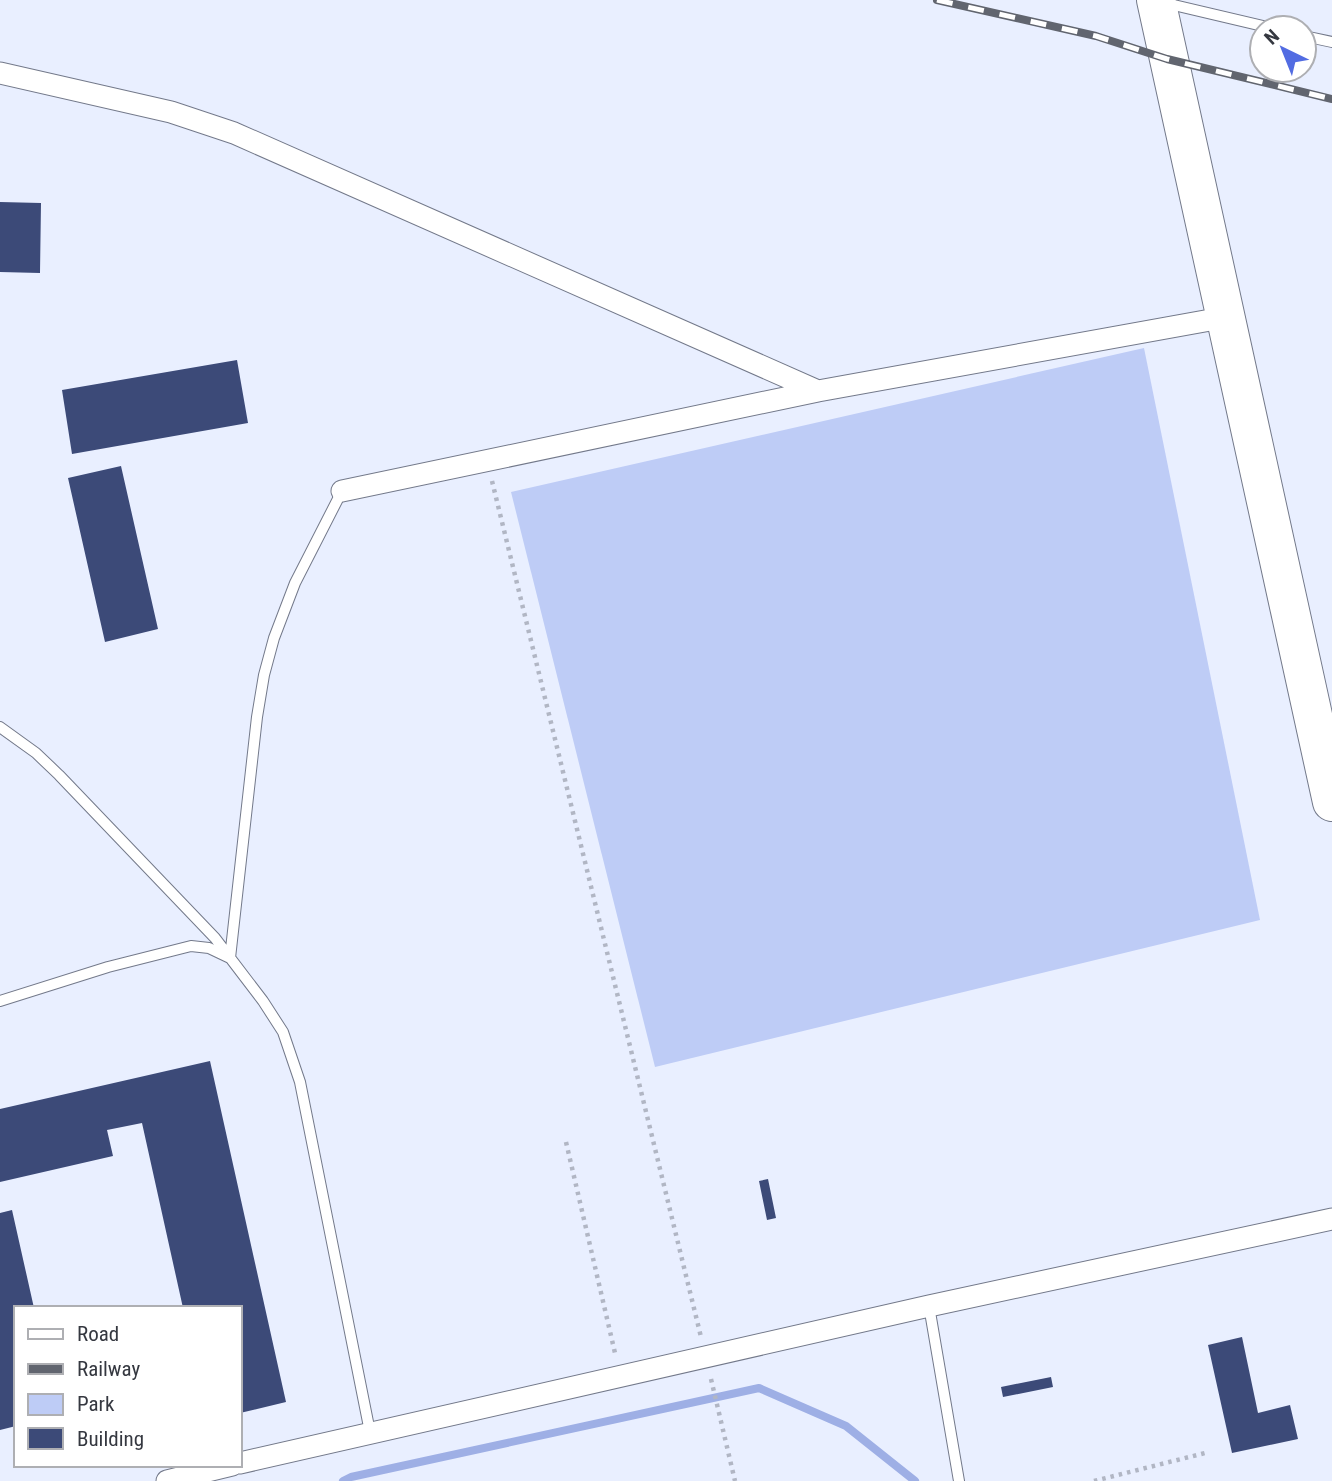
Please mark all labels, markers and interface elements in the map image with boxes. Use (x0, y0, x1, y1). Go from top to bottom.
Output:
north arrow (1248, 14, 1318, 84)
text: N (1260, 25, 1284, 49)
legend (14, 1306, 242, 1467)
text: Road (77, 1322, 119, 1346)
text: Railway (77, 1357, 140, 1381)
text: Park (77, 1392, 115, 1416)
text: Building (77, 1427, 144, 1451)

